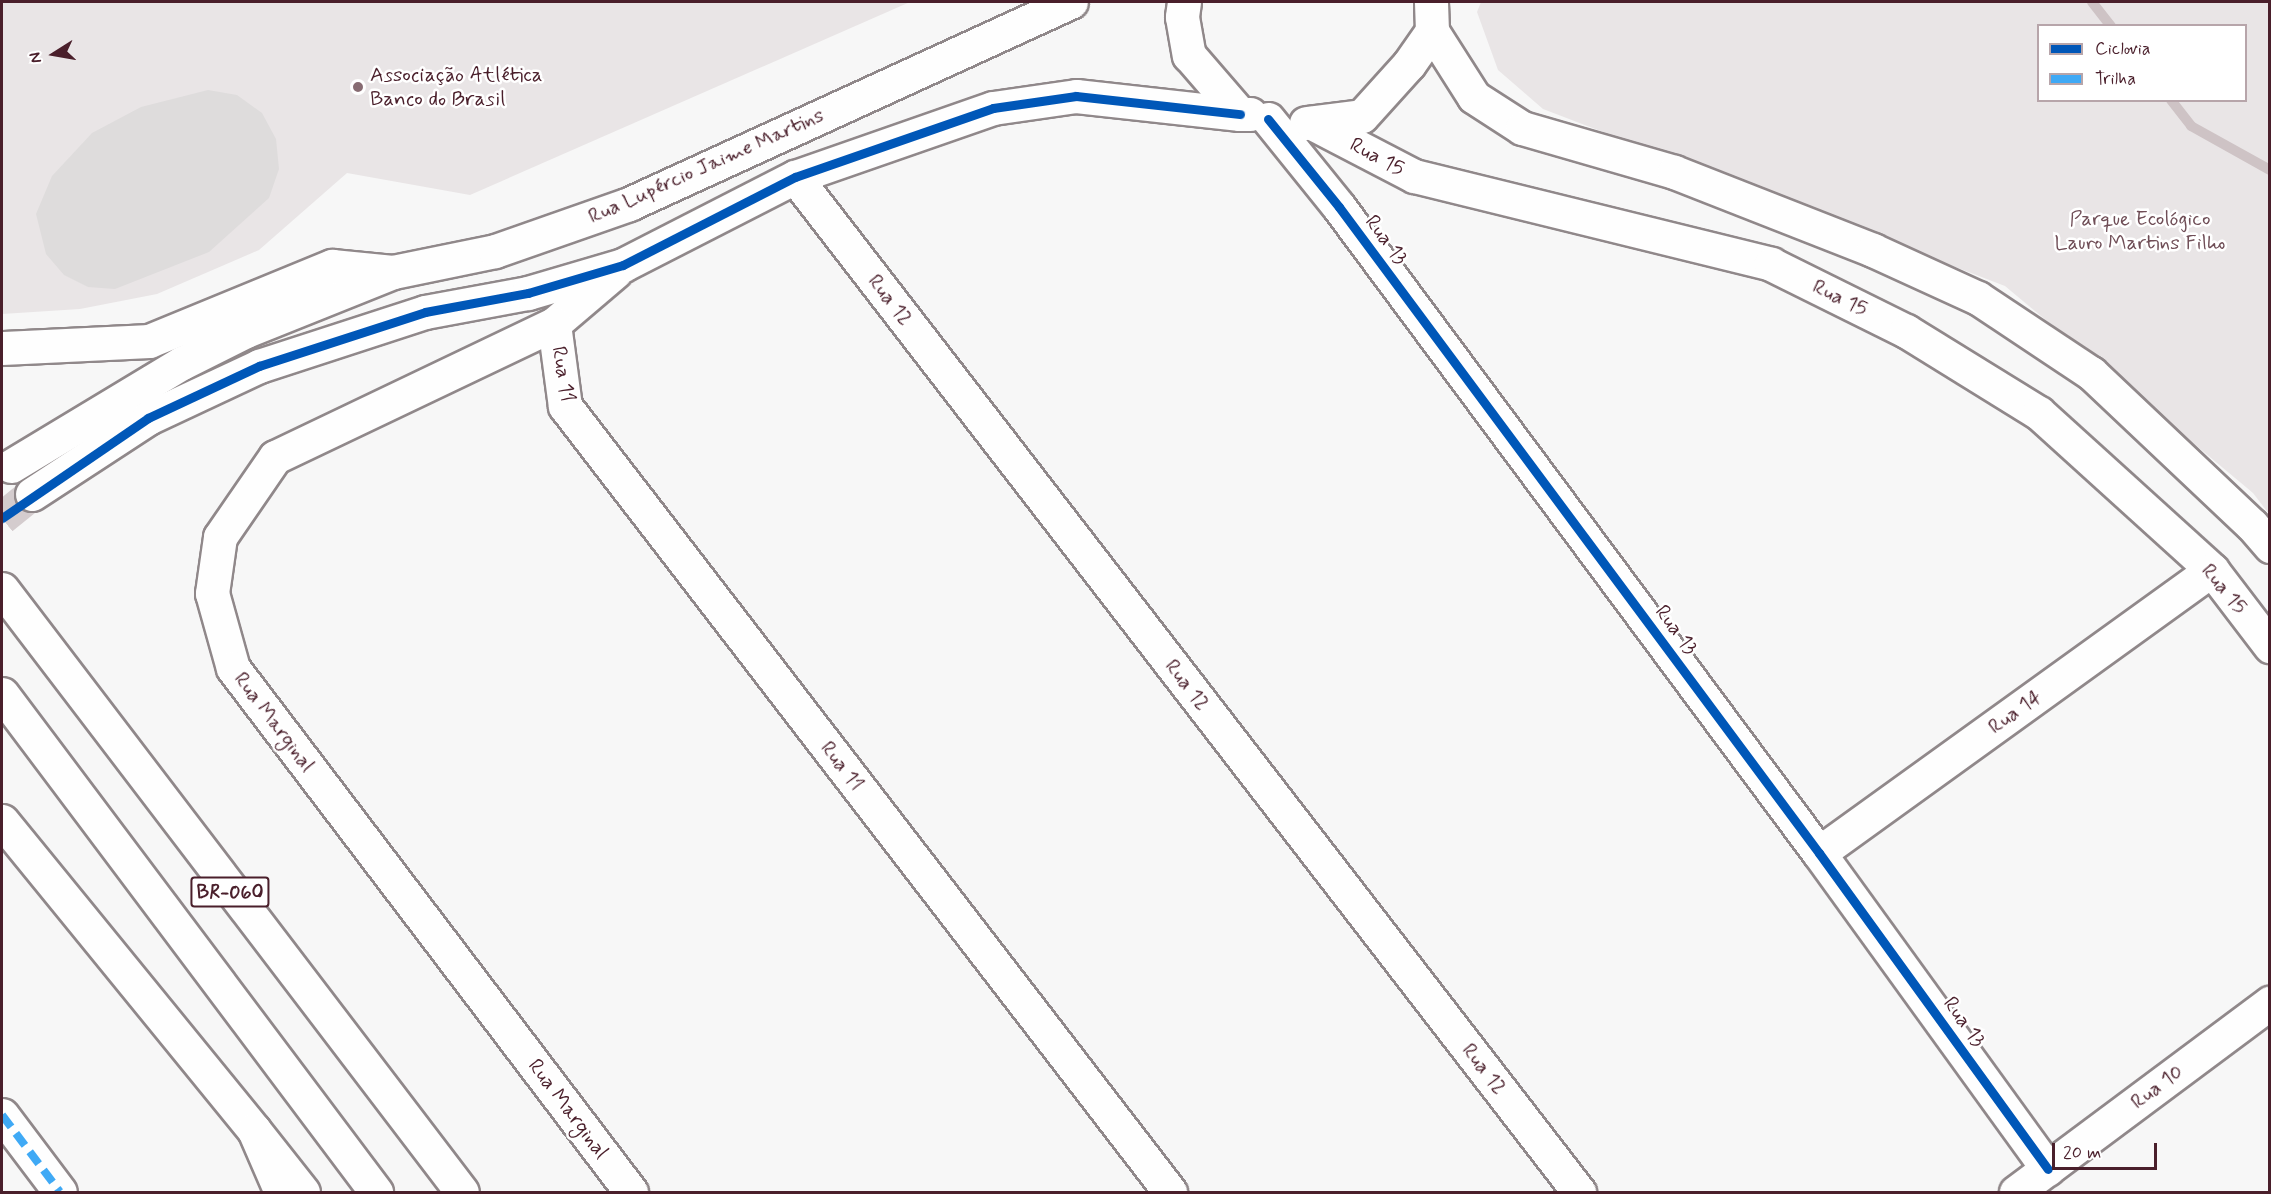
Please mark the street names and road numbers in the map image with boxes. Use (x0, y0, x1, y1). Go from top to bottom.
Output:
street label: Rua Lupércio Jaime Martins (587, 104, 825, 228)
street label: Rua 15 (1345, 132, 1409, 182)
street label: Rua 13 (1359, 210, 1413, 270)
street label: Rua 12 (862, 269, 918, 331)
street label: Rua 15 (1808, 274, 1872, 322)
street label: Rua 11 (546, 344, 580, 404)
street label: Rua 15 (2196, 559, 2252, 619)
street label: Rua 13 (1649, 600, 1703, 660)
street label: Rua 12 (1159, 654, 1215, 716)
street label: Rua Marginal (228, 667, 320, 777)
street label: Rua 14 (1983, 684, 2047, 740)
street label: Rua 11 (815, 736, 869, 796)
road number: BR-060 (190, 875, 270, 909)
street label: Rua 13 (1937, 992, 1991, 1052)
street label: Rua 12 (1456, 1038, 1512, 1100)
street label: Rua Marginal (522, 1054, 614, 1164)
street label: Rua 10 (2126, 1059, 2188, 1115)

